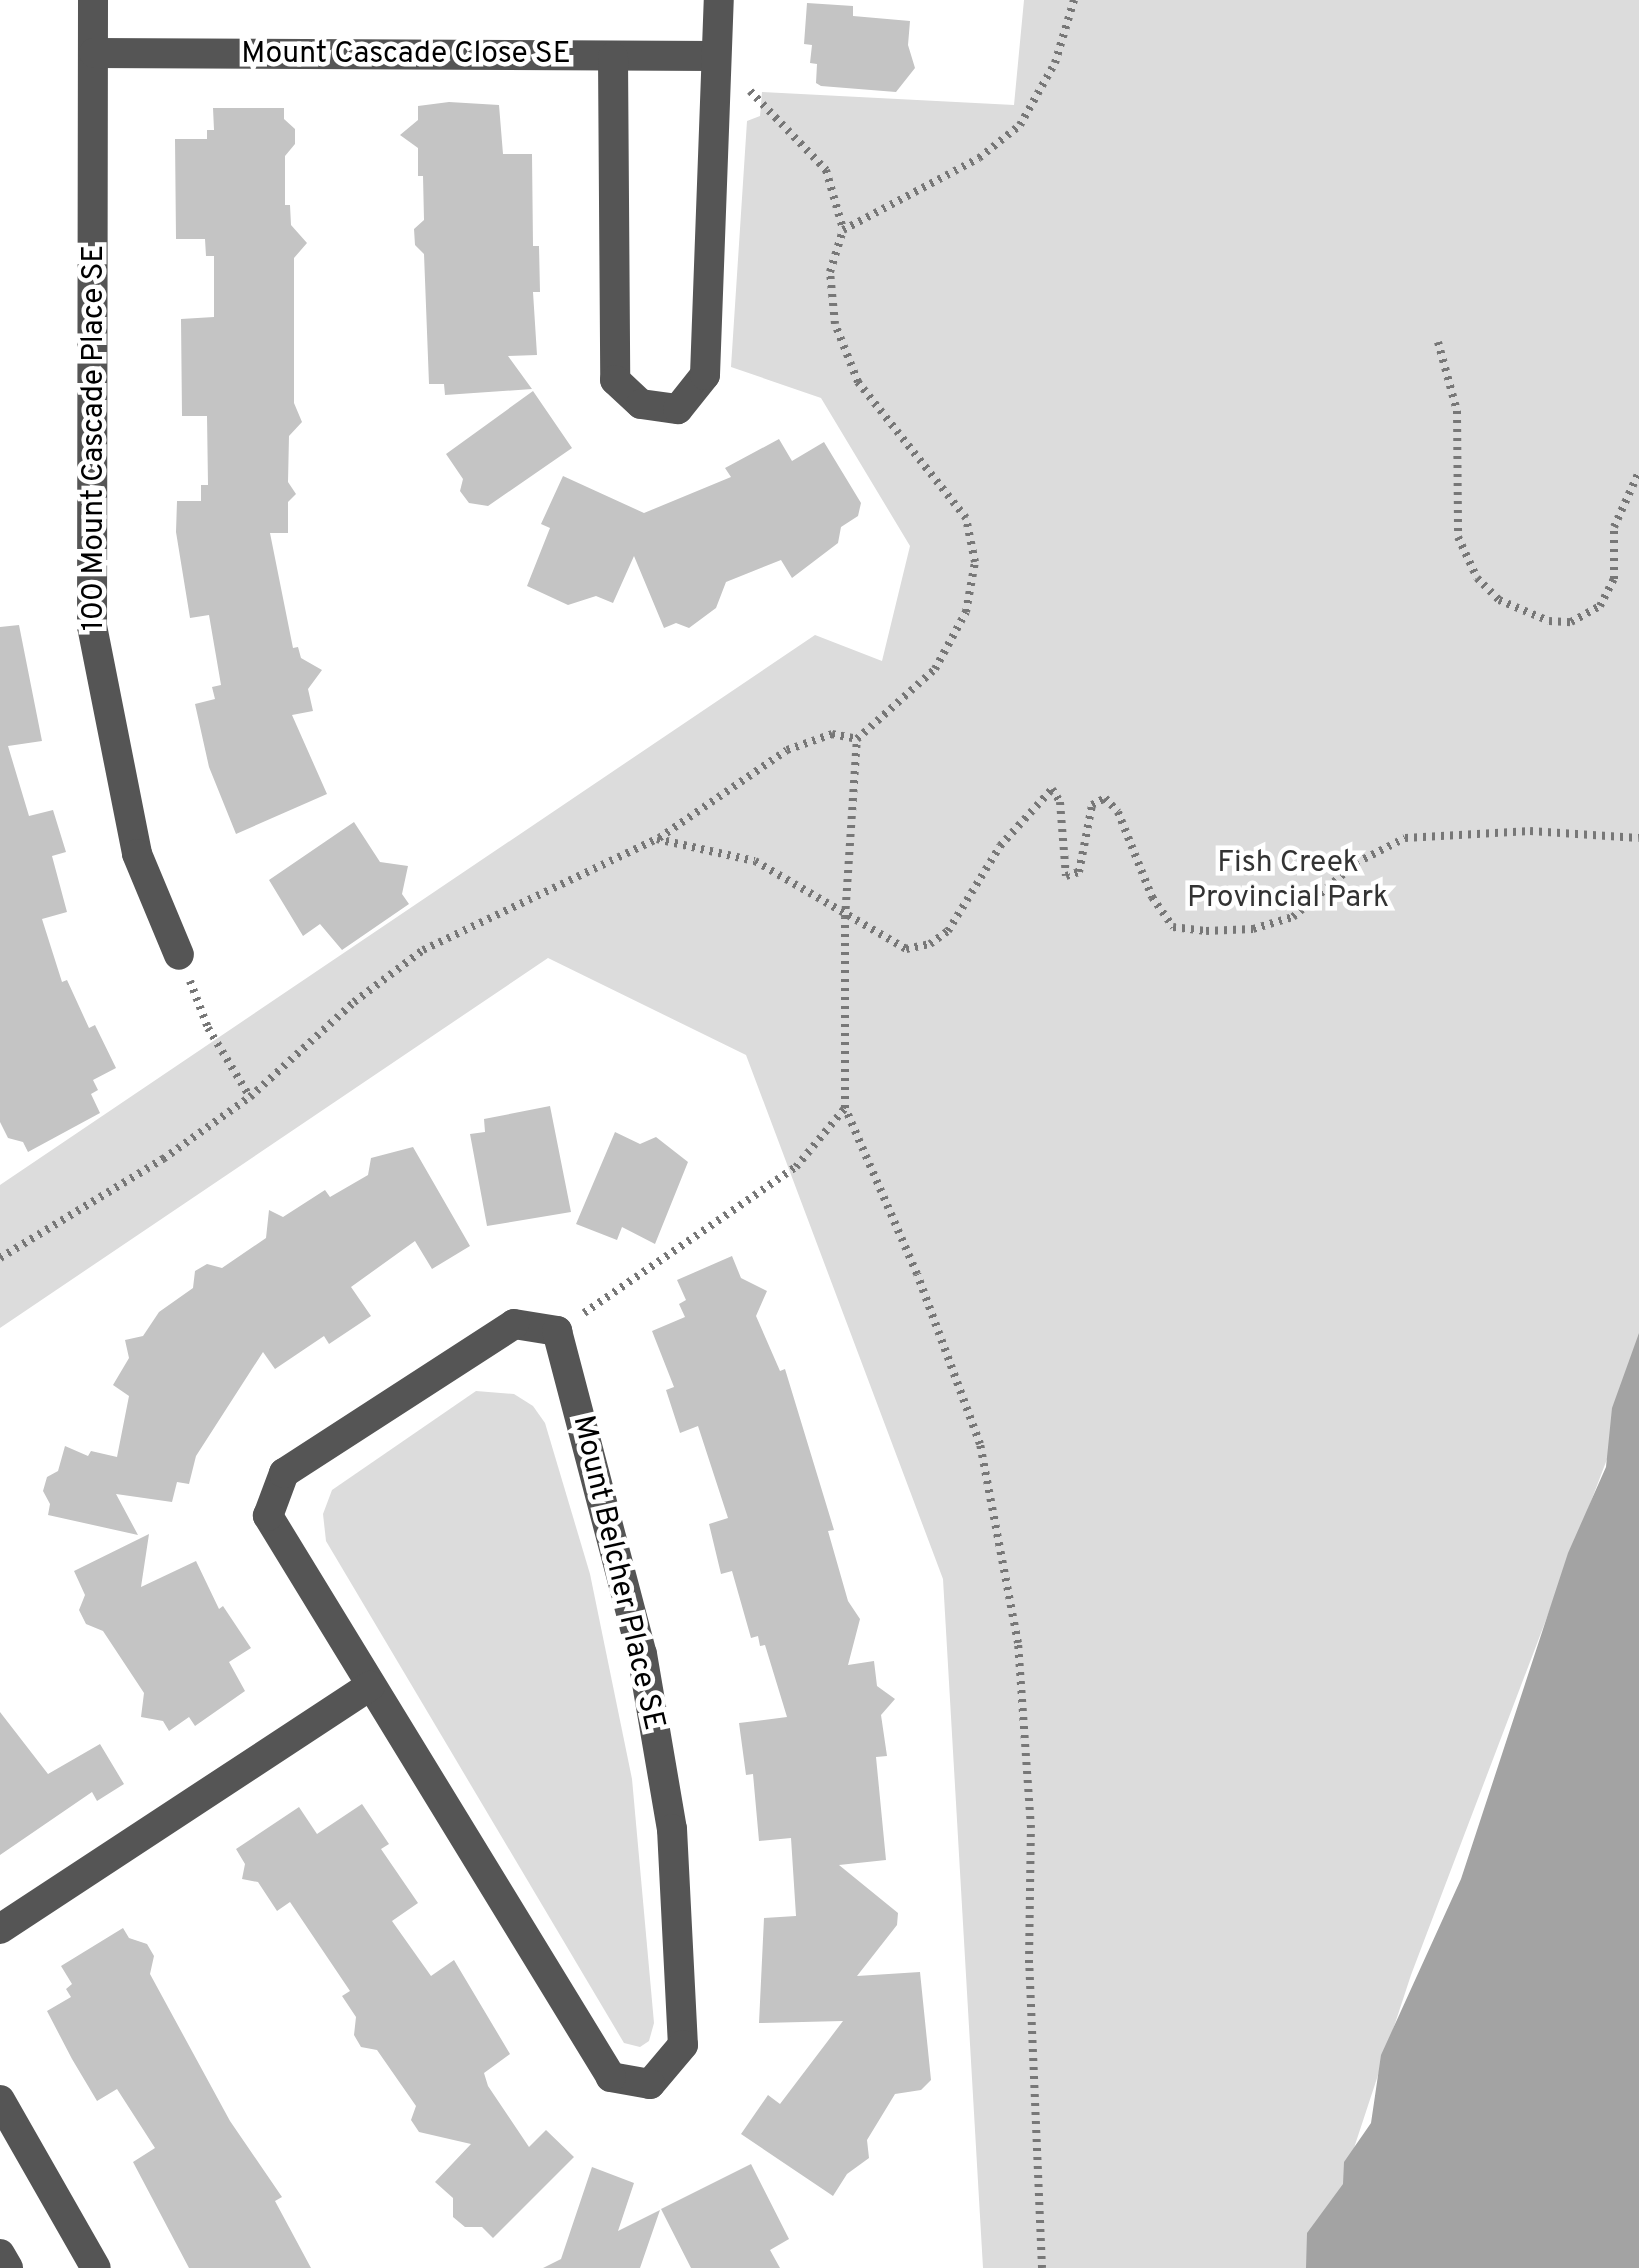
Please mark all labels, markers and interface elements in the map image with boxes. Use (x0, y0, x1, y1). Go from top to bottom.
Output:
street label: Mount Cascade Close SE (241, 37, 571, 73)
street label: 100 Mount Cascade Place SE (77, 245, 113, 631)
park label: Fish Creek Provincial Park (1187, 846, 1389, 916)
street label: Mount Belcher Place SE (563, 1412, 671, 1734)

